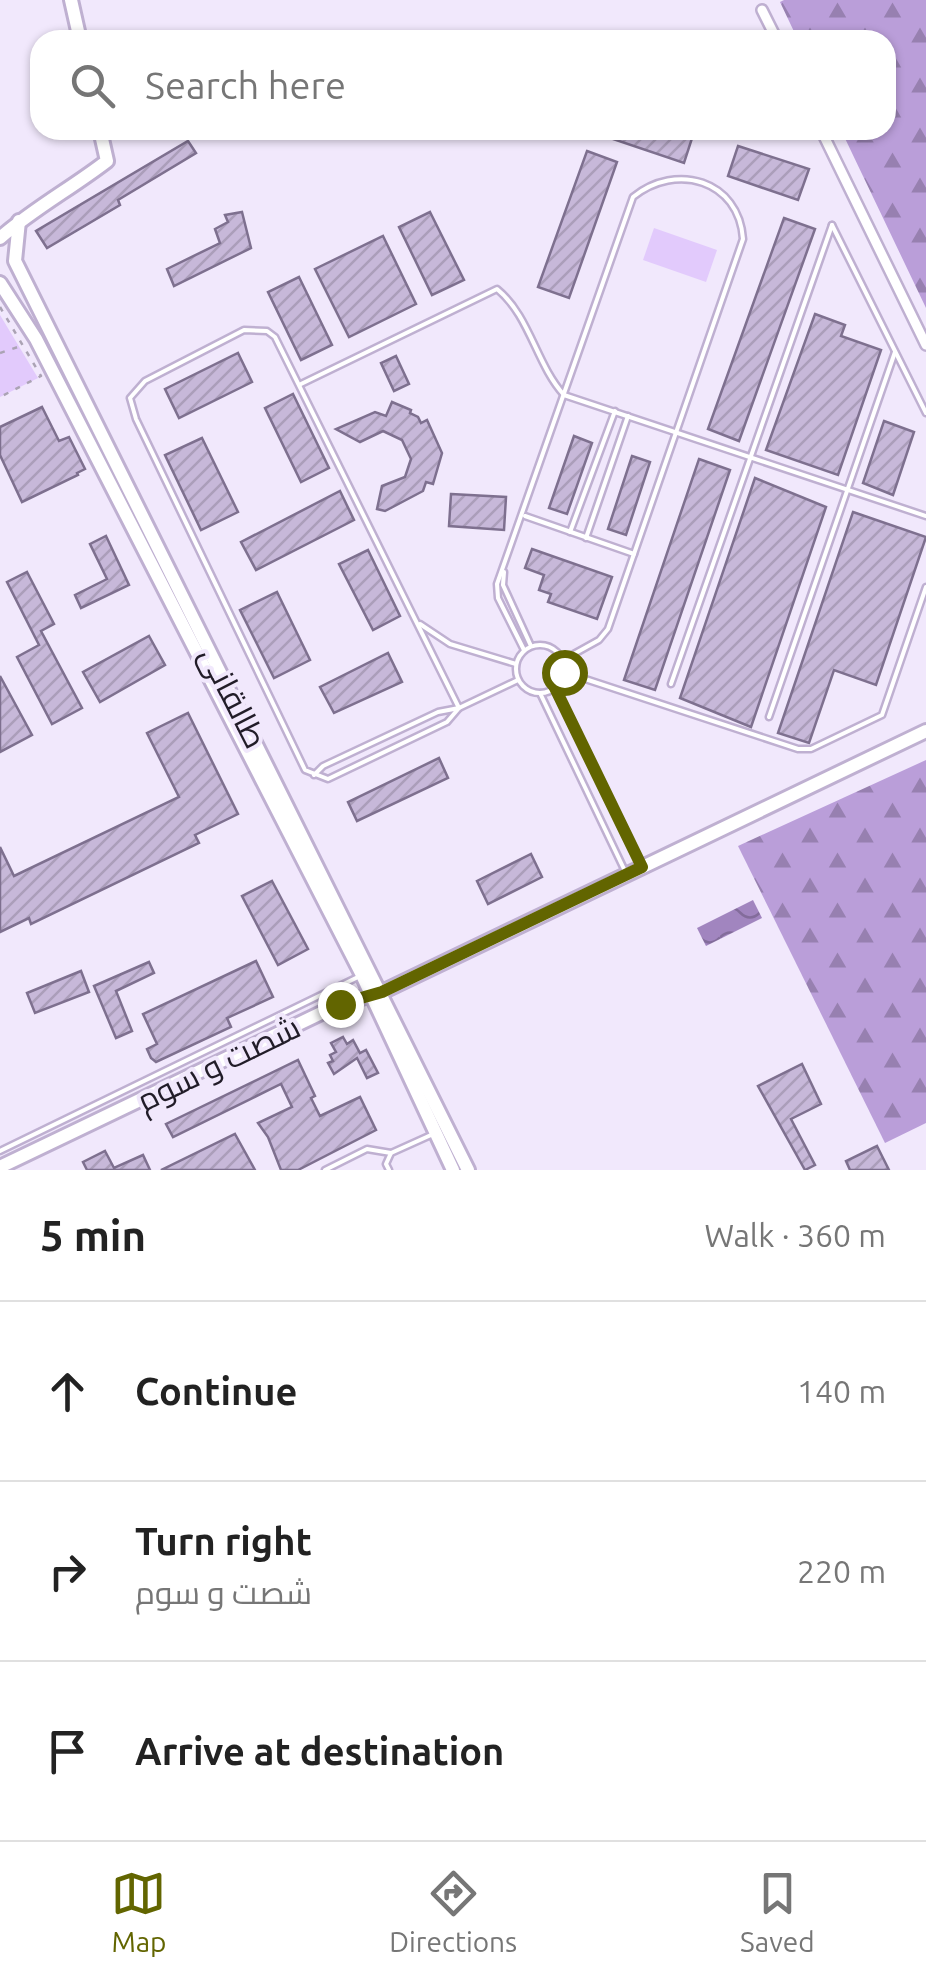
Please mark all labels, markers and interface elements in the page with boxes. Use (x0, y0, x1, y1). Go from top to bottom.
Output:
search box (30, 30, 896, 140)
icon: search (65, 58, 120, 113)
text: Search here (145, 64, 346, 106)
street label: طالقانی (191, 640, 275, 755)
route start (542, 650, 588, 696)
route end (318, 982, 364, 1028)
street label: شصت و سوم (131, 1008, 308, 1122)
text: 5 min (40, 1212, 146, 1259)
text: Walk · 360 m (704, 1217, 886, 1253)
icon: ahead (40, 1364, 95, 1419)
text: Continue (135, 1370, 297, 1412)
text: 140 m (797, 1373, 886, 1409)
text: Turn right (135, 1520, 312, 1562)
icon: right (40, 1544, 95, 1599)
text: 220 m (797, 1553, 886, 1589)
text: شصت و سوم (135, 1574, 312, 1610)
icon: arrive (40, 1724, 95, 1779)
text: Arrive at destination (135, 1730, 504, 1772)
tab: Map (111, 1866, 167, 1957)
tab: Directions (389, 1866, 517, 1957)
tab: Saved (740, 1866, 815, 1957)

